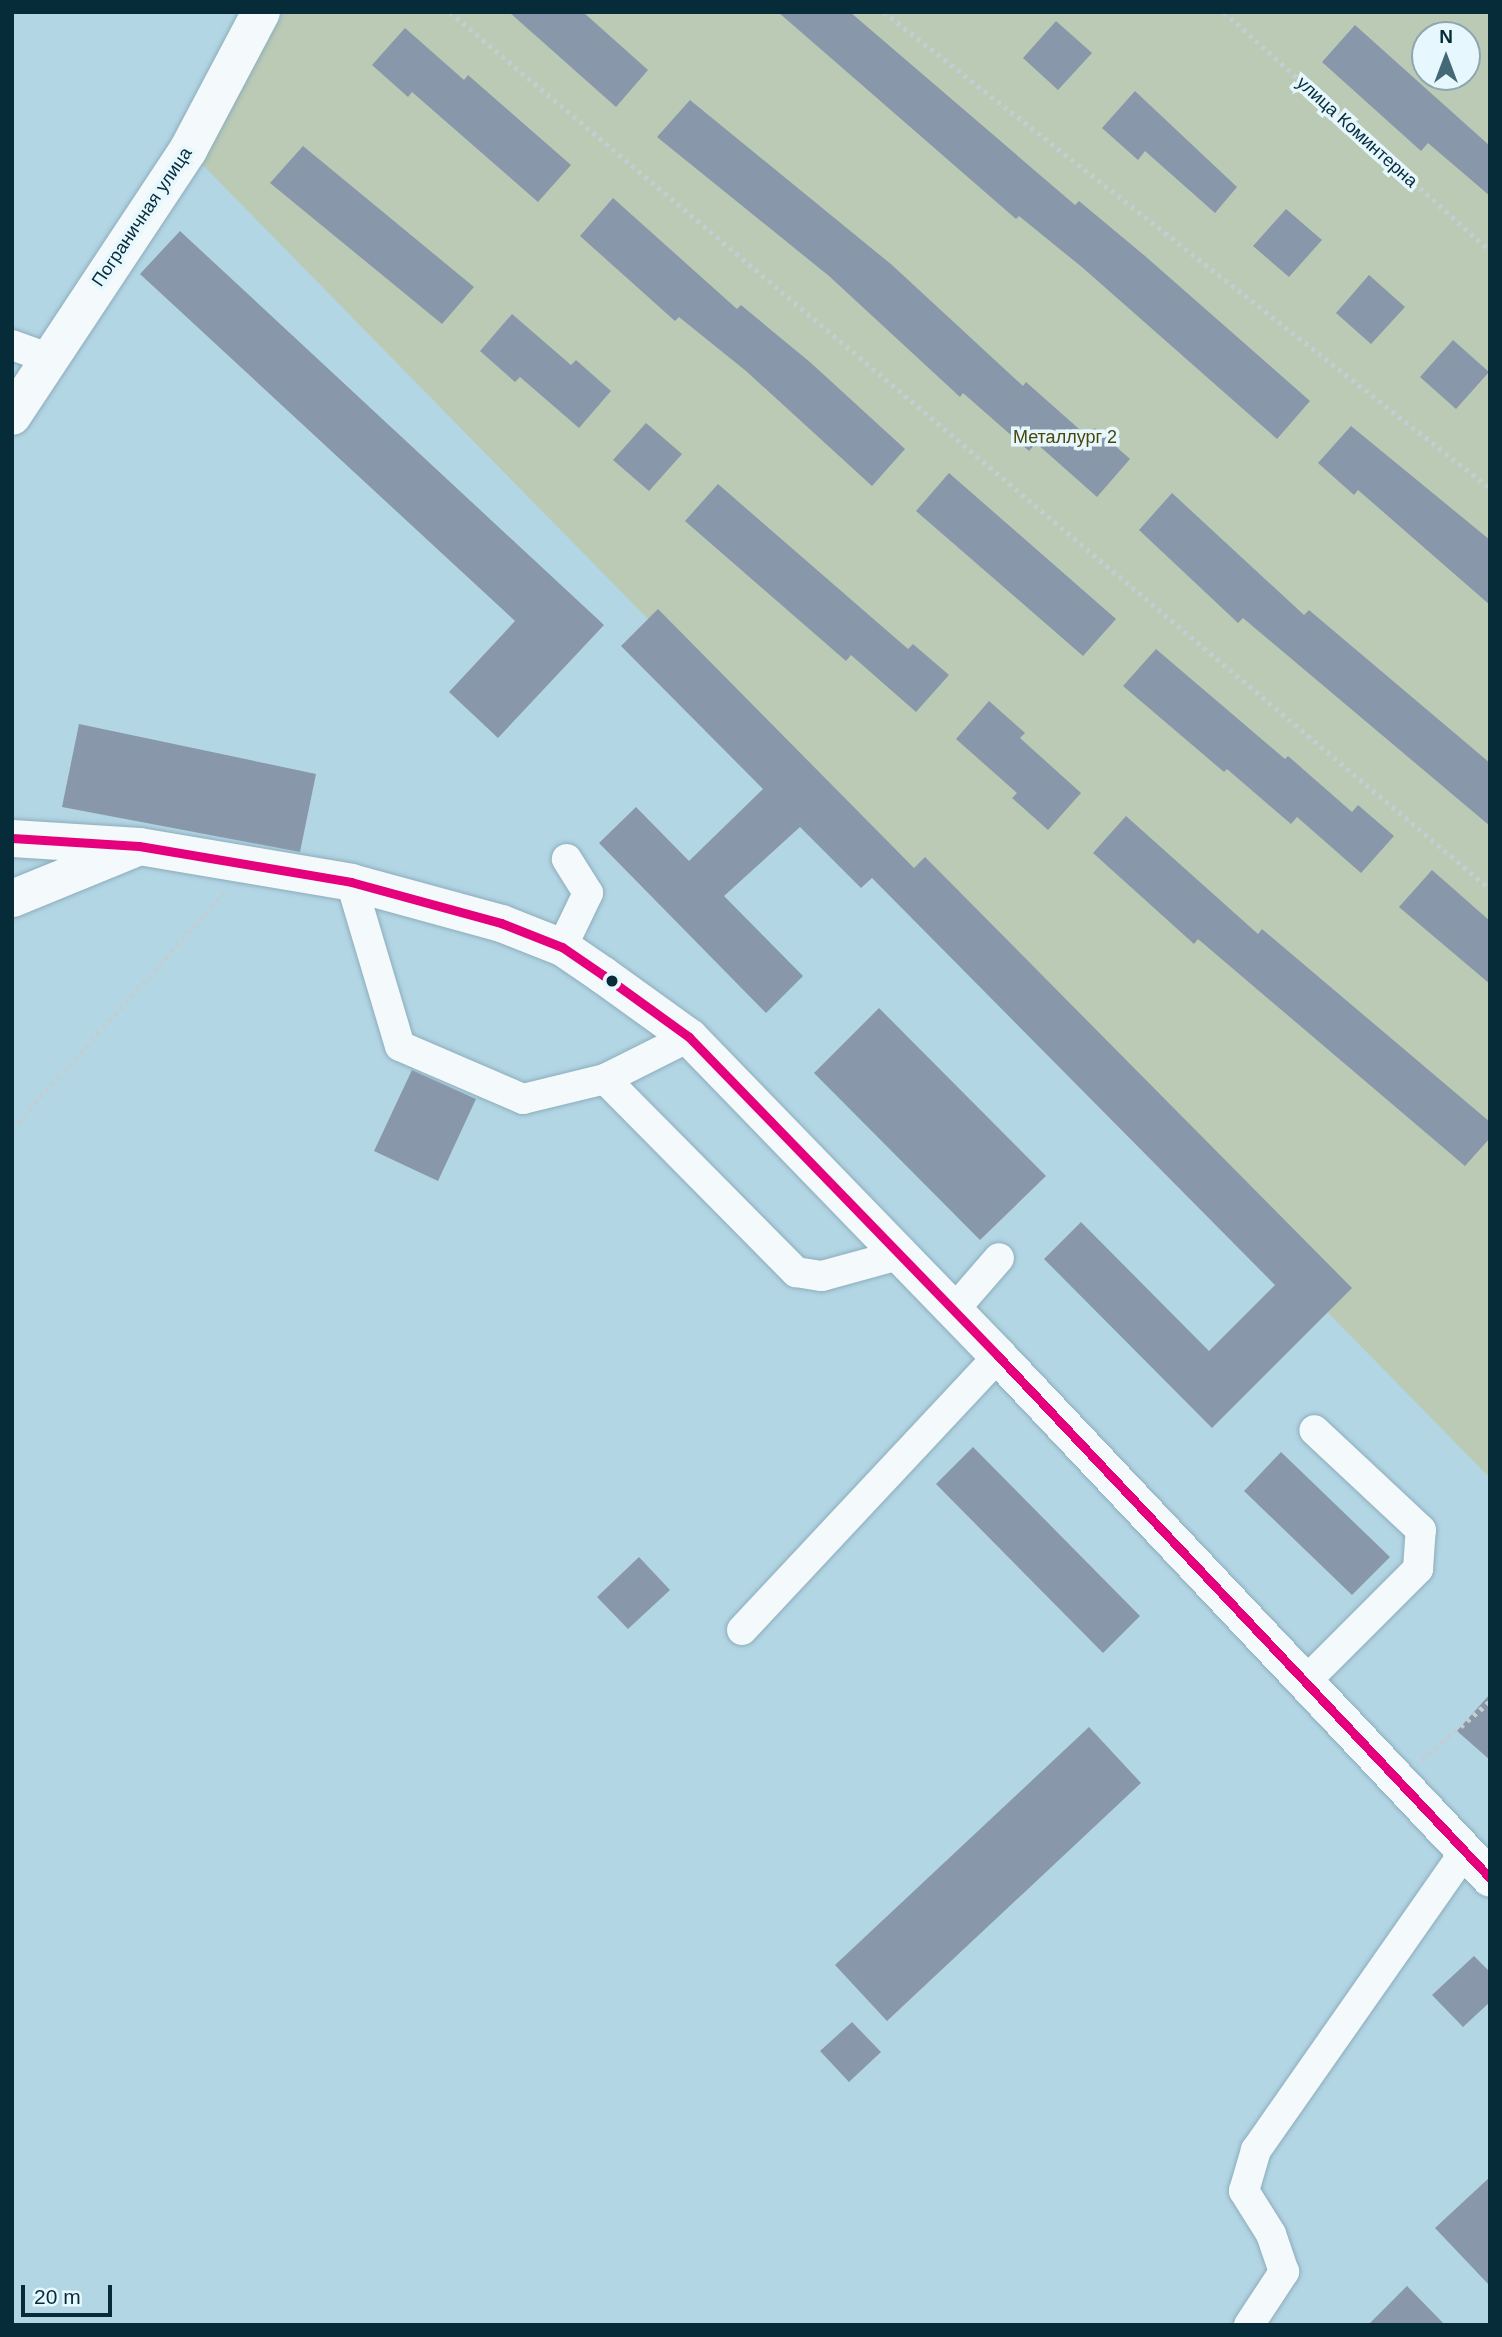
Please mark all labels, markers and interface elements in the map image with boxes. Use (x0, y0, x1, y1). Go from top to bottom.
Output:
north arrow (1411, 21, 1481, 91)
text: N (1439, 26, 1453, 47)
street label: улица Коминтерна (1292, 72, 1422, 192)
street label: Пограничная улица (87, 143, 197, 291)
park label: Металлург 2 (1013, 426, 1117, 448)
unlabelled marker (605, 974, 619, 988)
scale bar (24, 2270, 116, 2314)
text: 20 m (34, 2285, 81, 2308)

